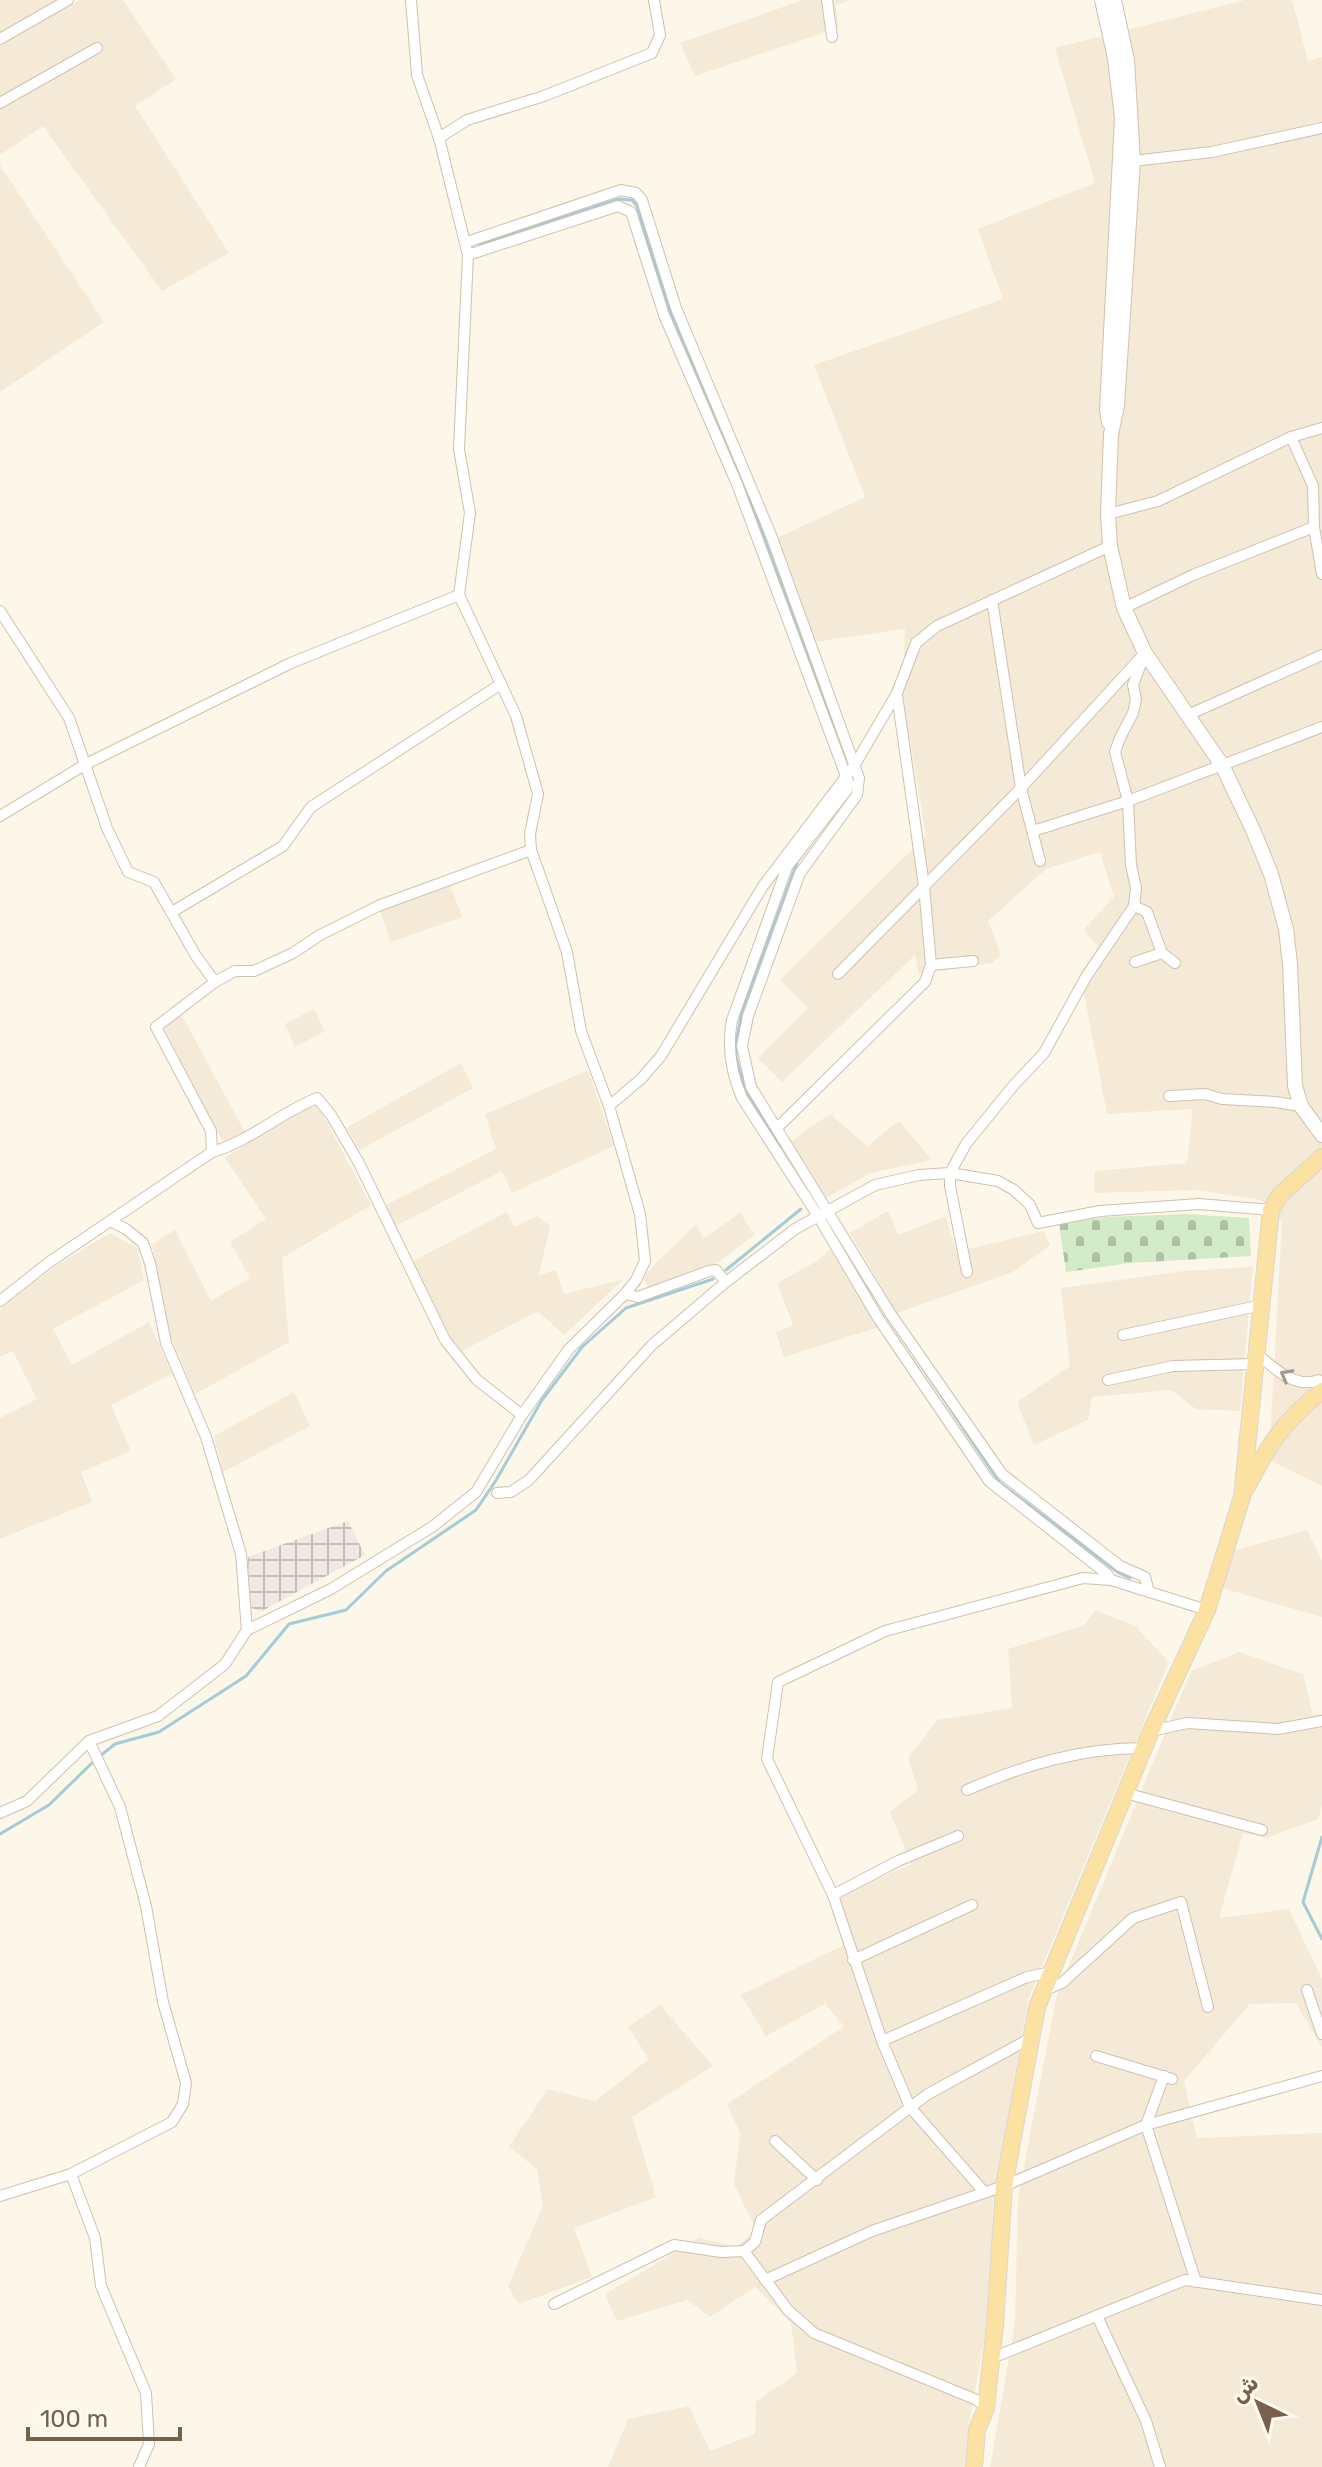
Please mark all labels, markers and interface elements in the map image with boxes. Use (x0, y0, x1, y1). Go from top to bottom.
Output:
one-way arrow (1280, 1369, 1295, 1385)
north arrow (1218, 2363, 1298, 2443)
text: ش (1225, 2369, 1264, 2408)
scale bar (28, 2391, 180, 2441)
text: 100 m (40, 2405, 108, 2433)

